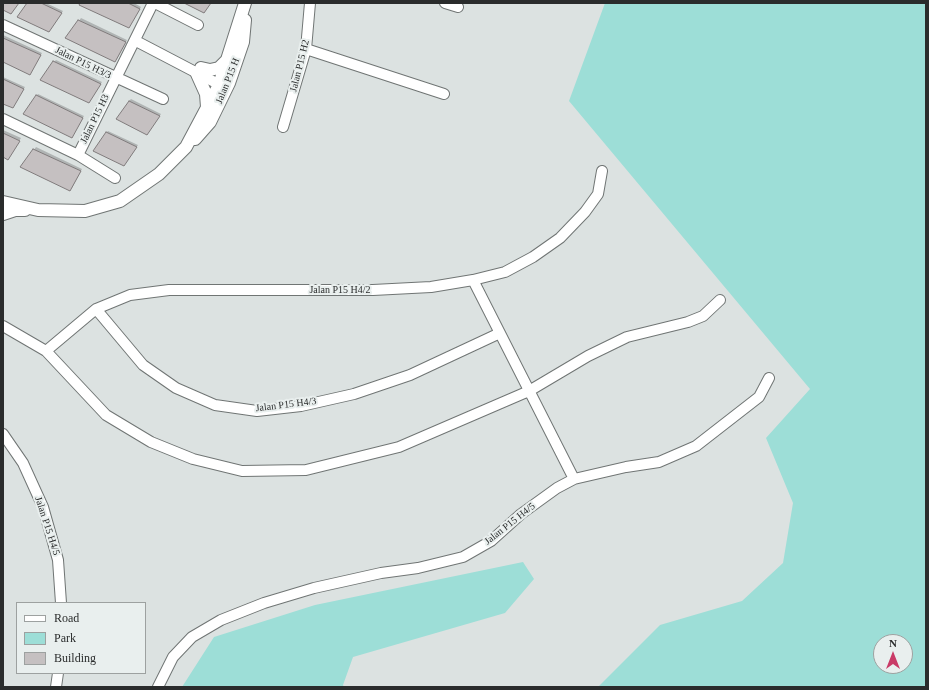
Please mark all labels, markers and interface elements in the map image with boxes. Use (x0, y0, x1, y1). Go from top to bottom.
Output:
street label: Jalan P15 H2 (288, 39, 312, 93)
street label: Jalan P15 H3/3 (53, 44, 113, 82)
street label: Jalan P15 H (213, 56, 243, 106)
street label: Jalan P15 H3 (78, 92, 112, 146)
street label: Jalan P15 H4/2 (309, 284, 371, 296)
street label: Jalan P15 H4/3 (255, 395, 317, 415)
street label: Jalan P15 H4/5 (32, 495, 62, 557)
street label: Jalan P15 H4/5 (482, 500, 538, 548)
legend (16, 602, 146, 674)
text: Road (54, 611, 79, 625)
text: Park (54, 631, 76, 645)
north arrow (873, 634, 913, 674)
text: N (889, 637, 897, 649)
text: Building (54, 651, 96, 665)

